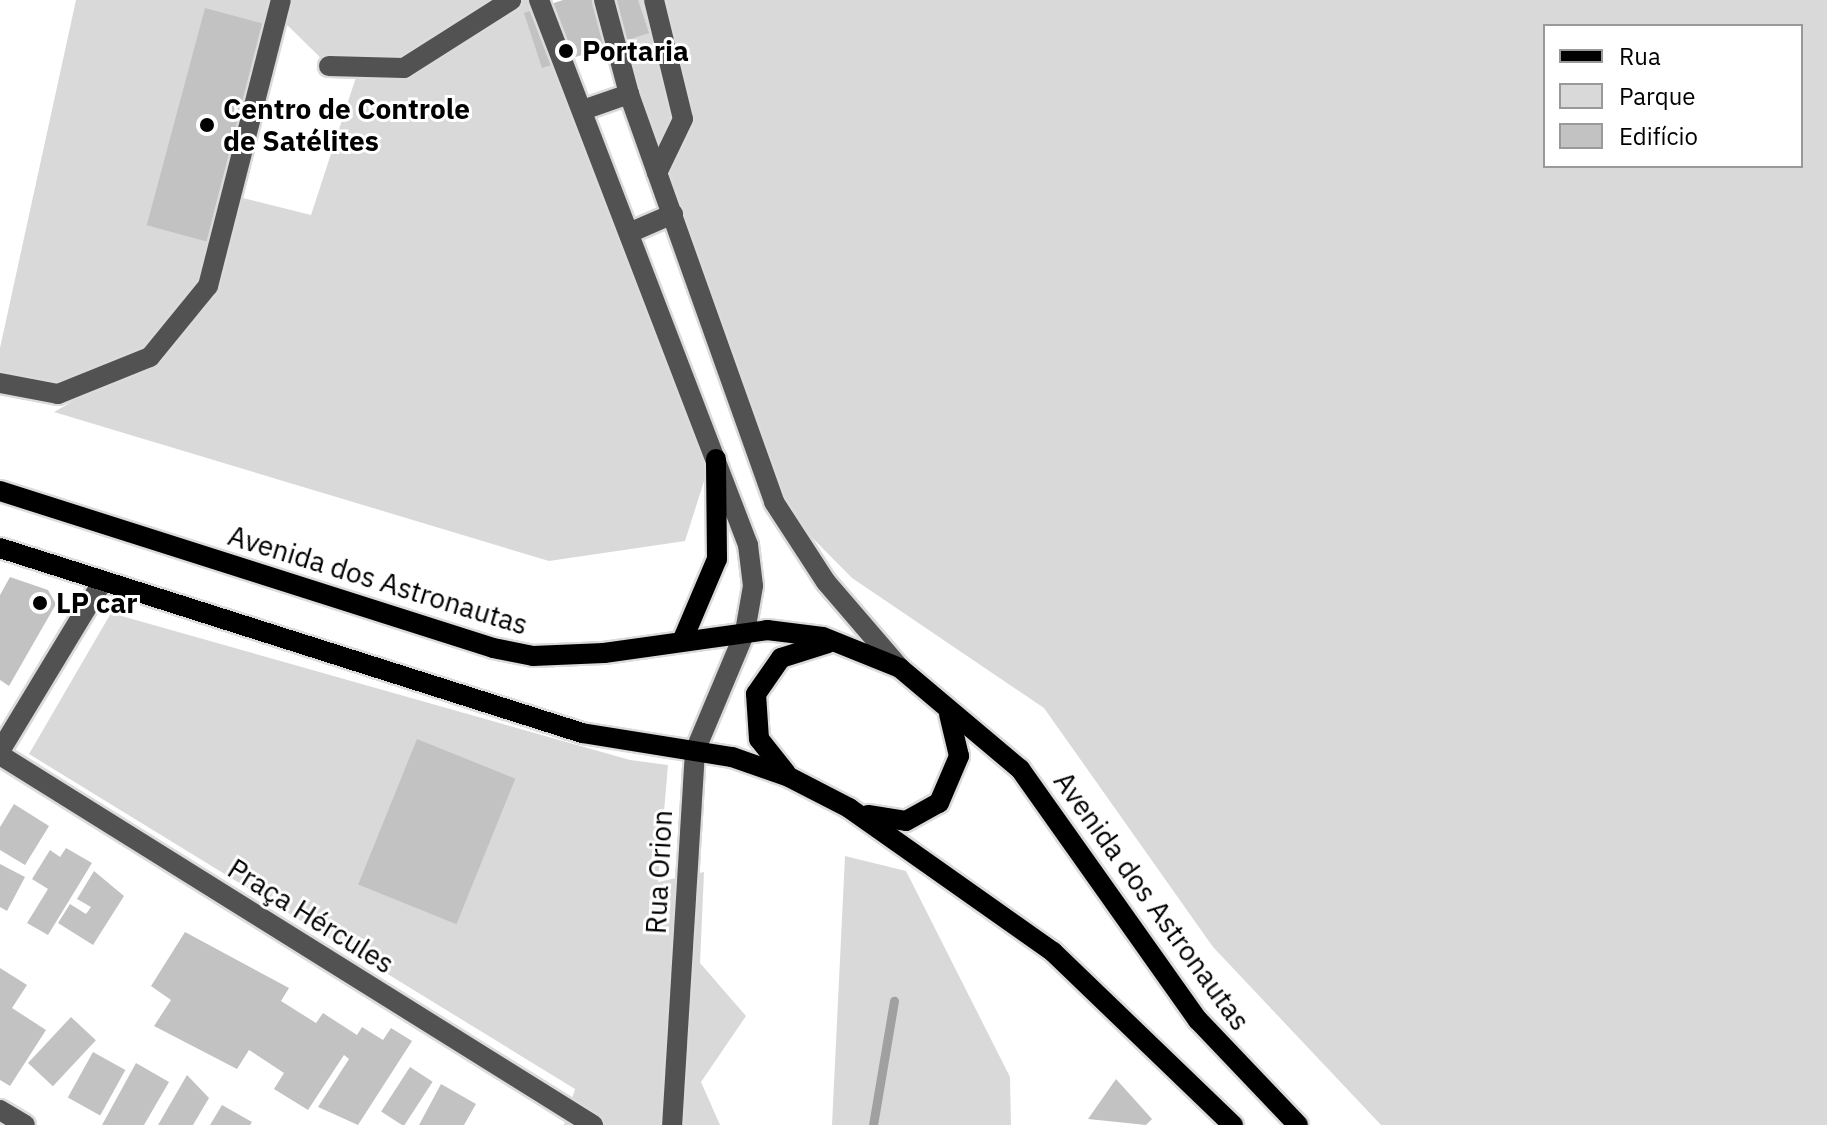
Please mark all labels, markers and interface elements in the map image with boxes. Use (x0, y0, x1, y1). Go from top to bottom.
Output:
legend (1543, 24, 1803, 168)
place label: Portaria (582, 34, 689, 68)
text: Rua (1619, 40, 1661, 72)
marker: Portaria (557, 42, 575, 60)
text: Parque (1619, 80, 1696, 112)
place label: Centro de Controle de Satélites (223, 92, 470, 158)
marker: Centro de Controle de Satélites (198, 116, 216, 134)
text: Edifício (1619, 120, 1698, 152)
street label: Avenida dos Astronautas (224, 518, 532, 642)
place label: LP car (56, 586, 138, 620)
marker: LP car (31, 594, 49, 612)
street label: Avenida dos Astronautas (1047, 765, 1257, 1037)
street label: Rua Orion (639, 809, 679, 935)
street label: Praça Hércules (222, 852, 400, 980)

